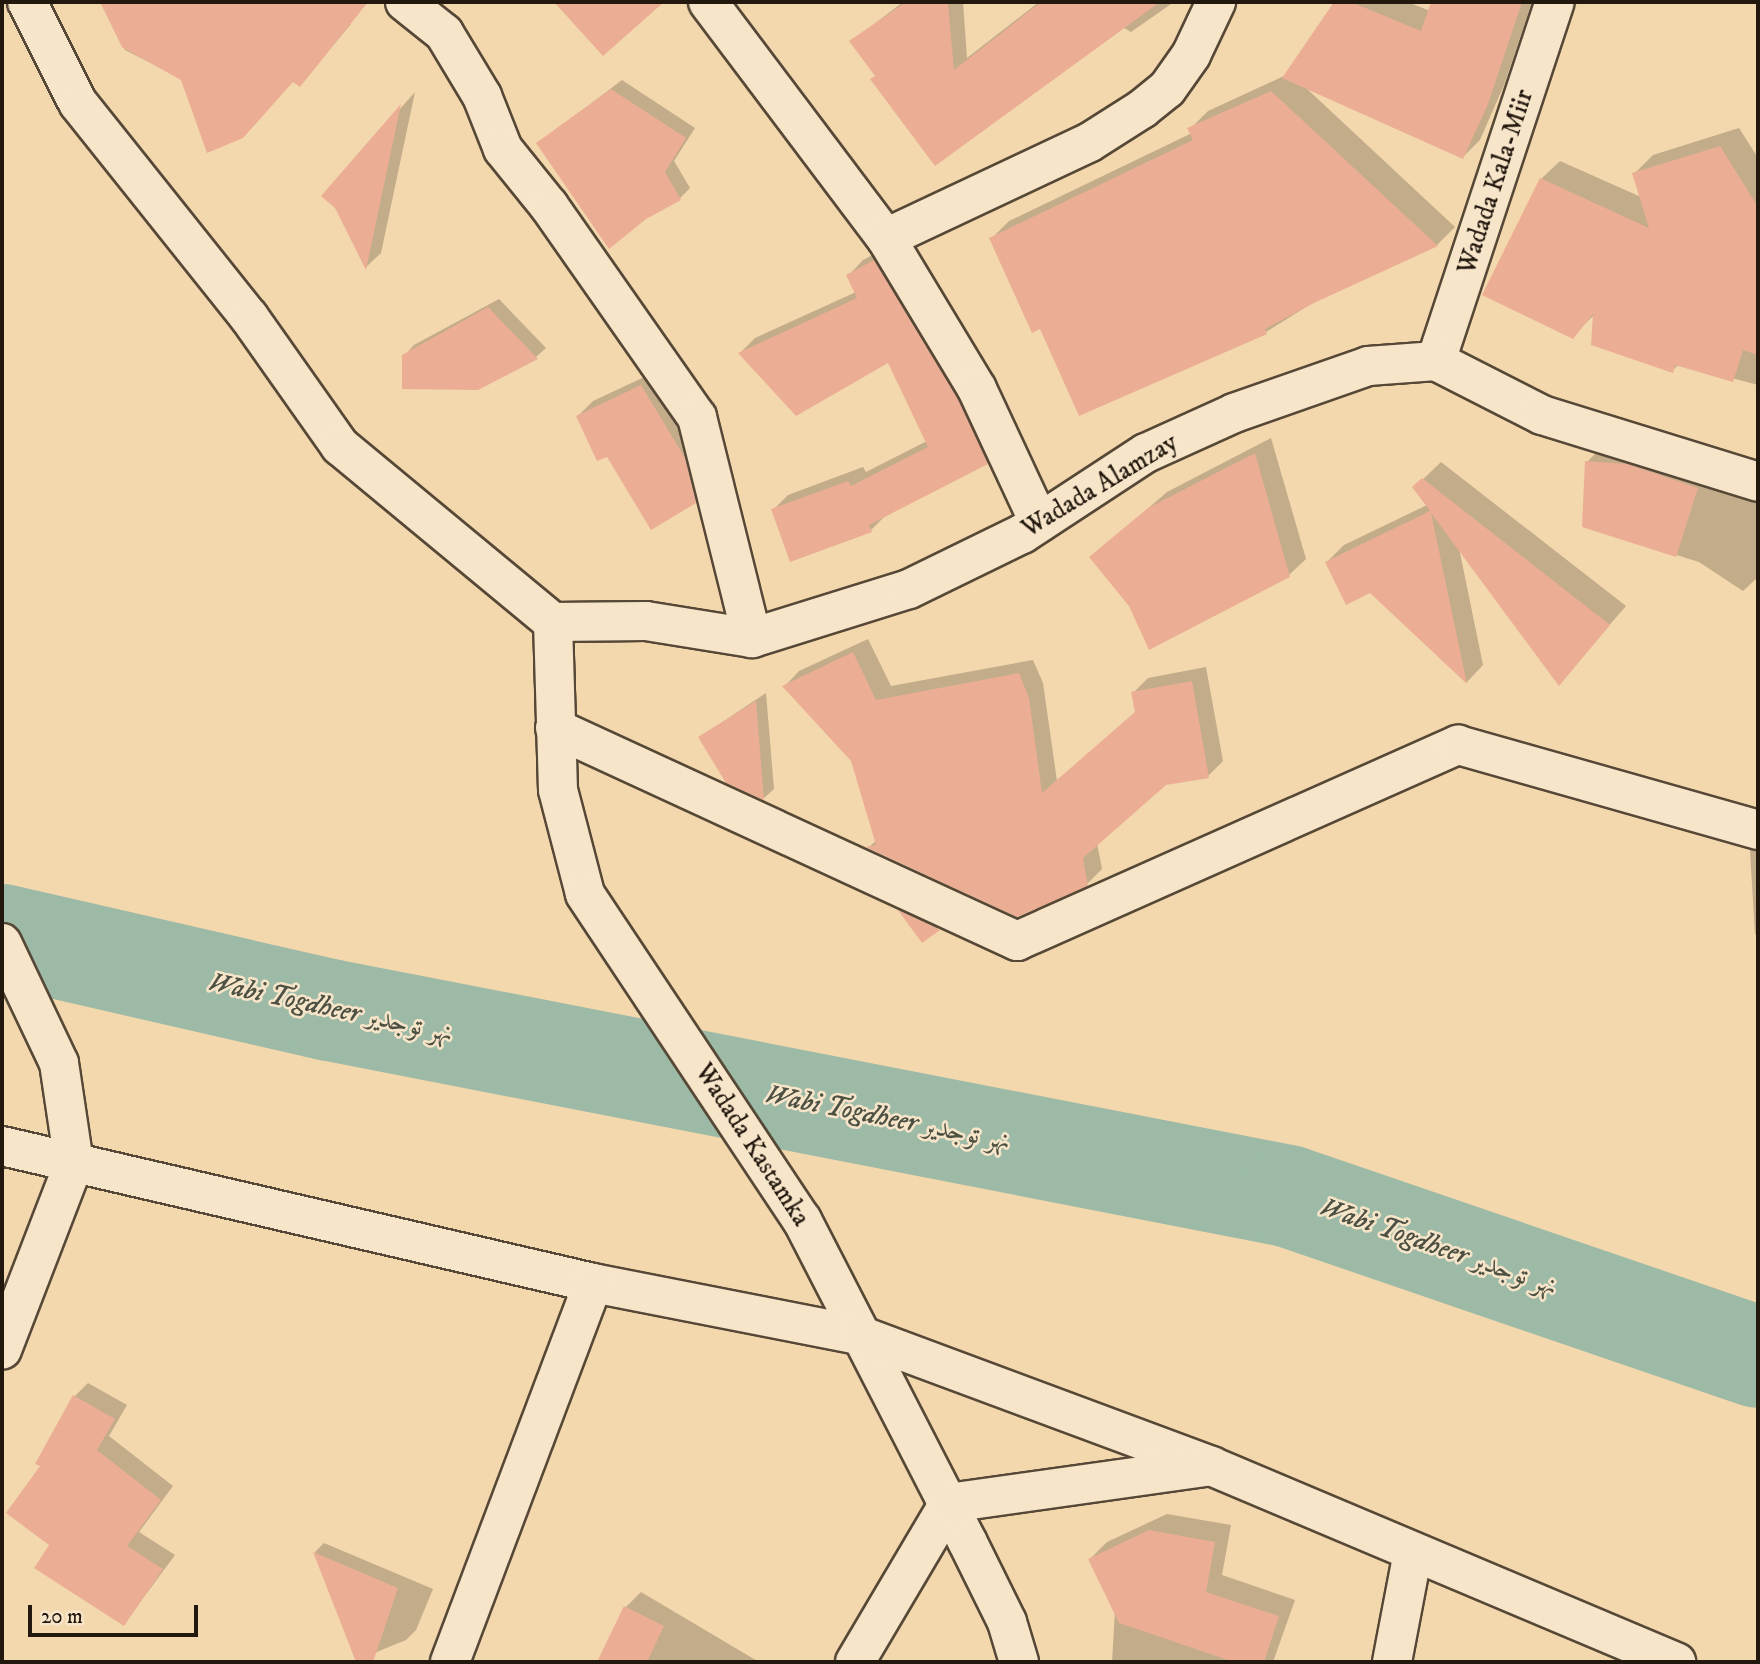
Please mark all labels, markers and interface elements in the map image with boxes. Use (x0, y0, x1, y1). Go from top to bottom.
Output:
street label: Wadada Kala-Miir (1451, 86, 1541, 278)
street label: Wadada Alamzay (1016, 427, 1184, 545)
water label: Wabi Togdheer نهر توجدير (205, 966, 457, 1050)
street label: Wadada Kastamka (688, 1058, 816, 1232)
water label: Wabi Togdheer نهر توجدير (762, 1078, 1014, 1158)
water label: Wabi Togdheer نهر توجدير (1315, 1190, 1563, 1304)
scale bar (32, 1590, 201, 1634)
text: 20 m (41, 1604, 83, 1630)

